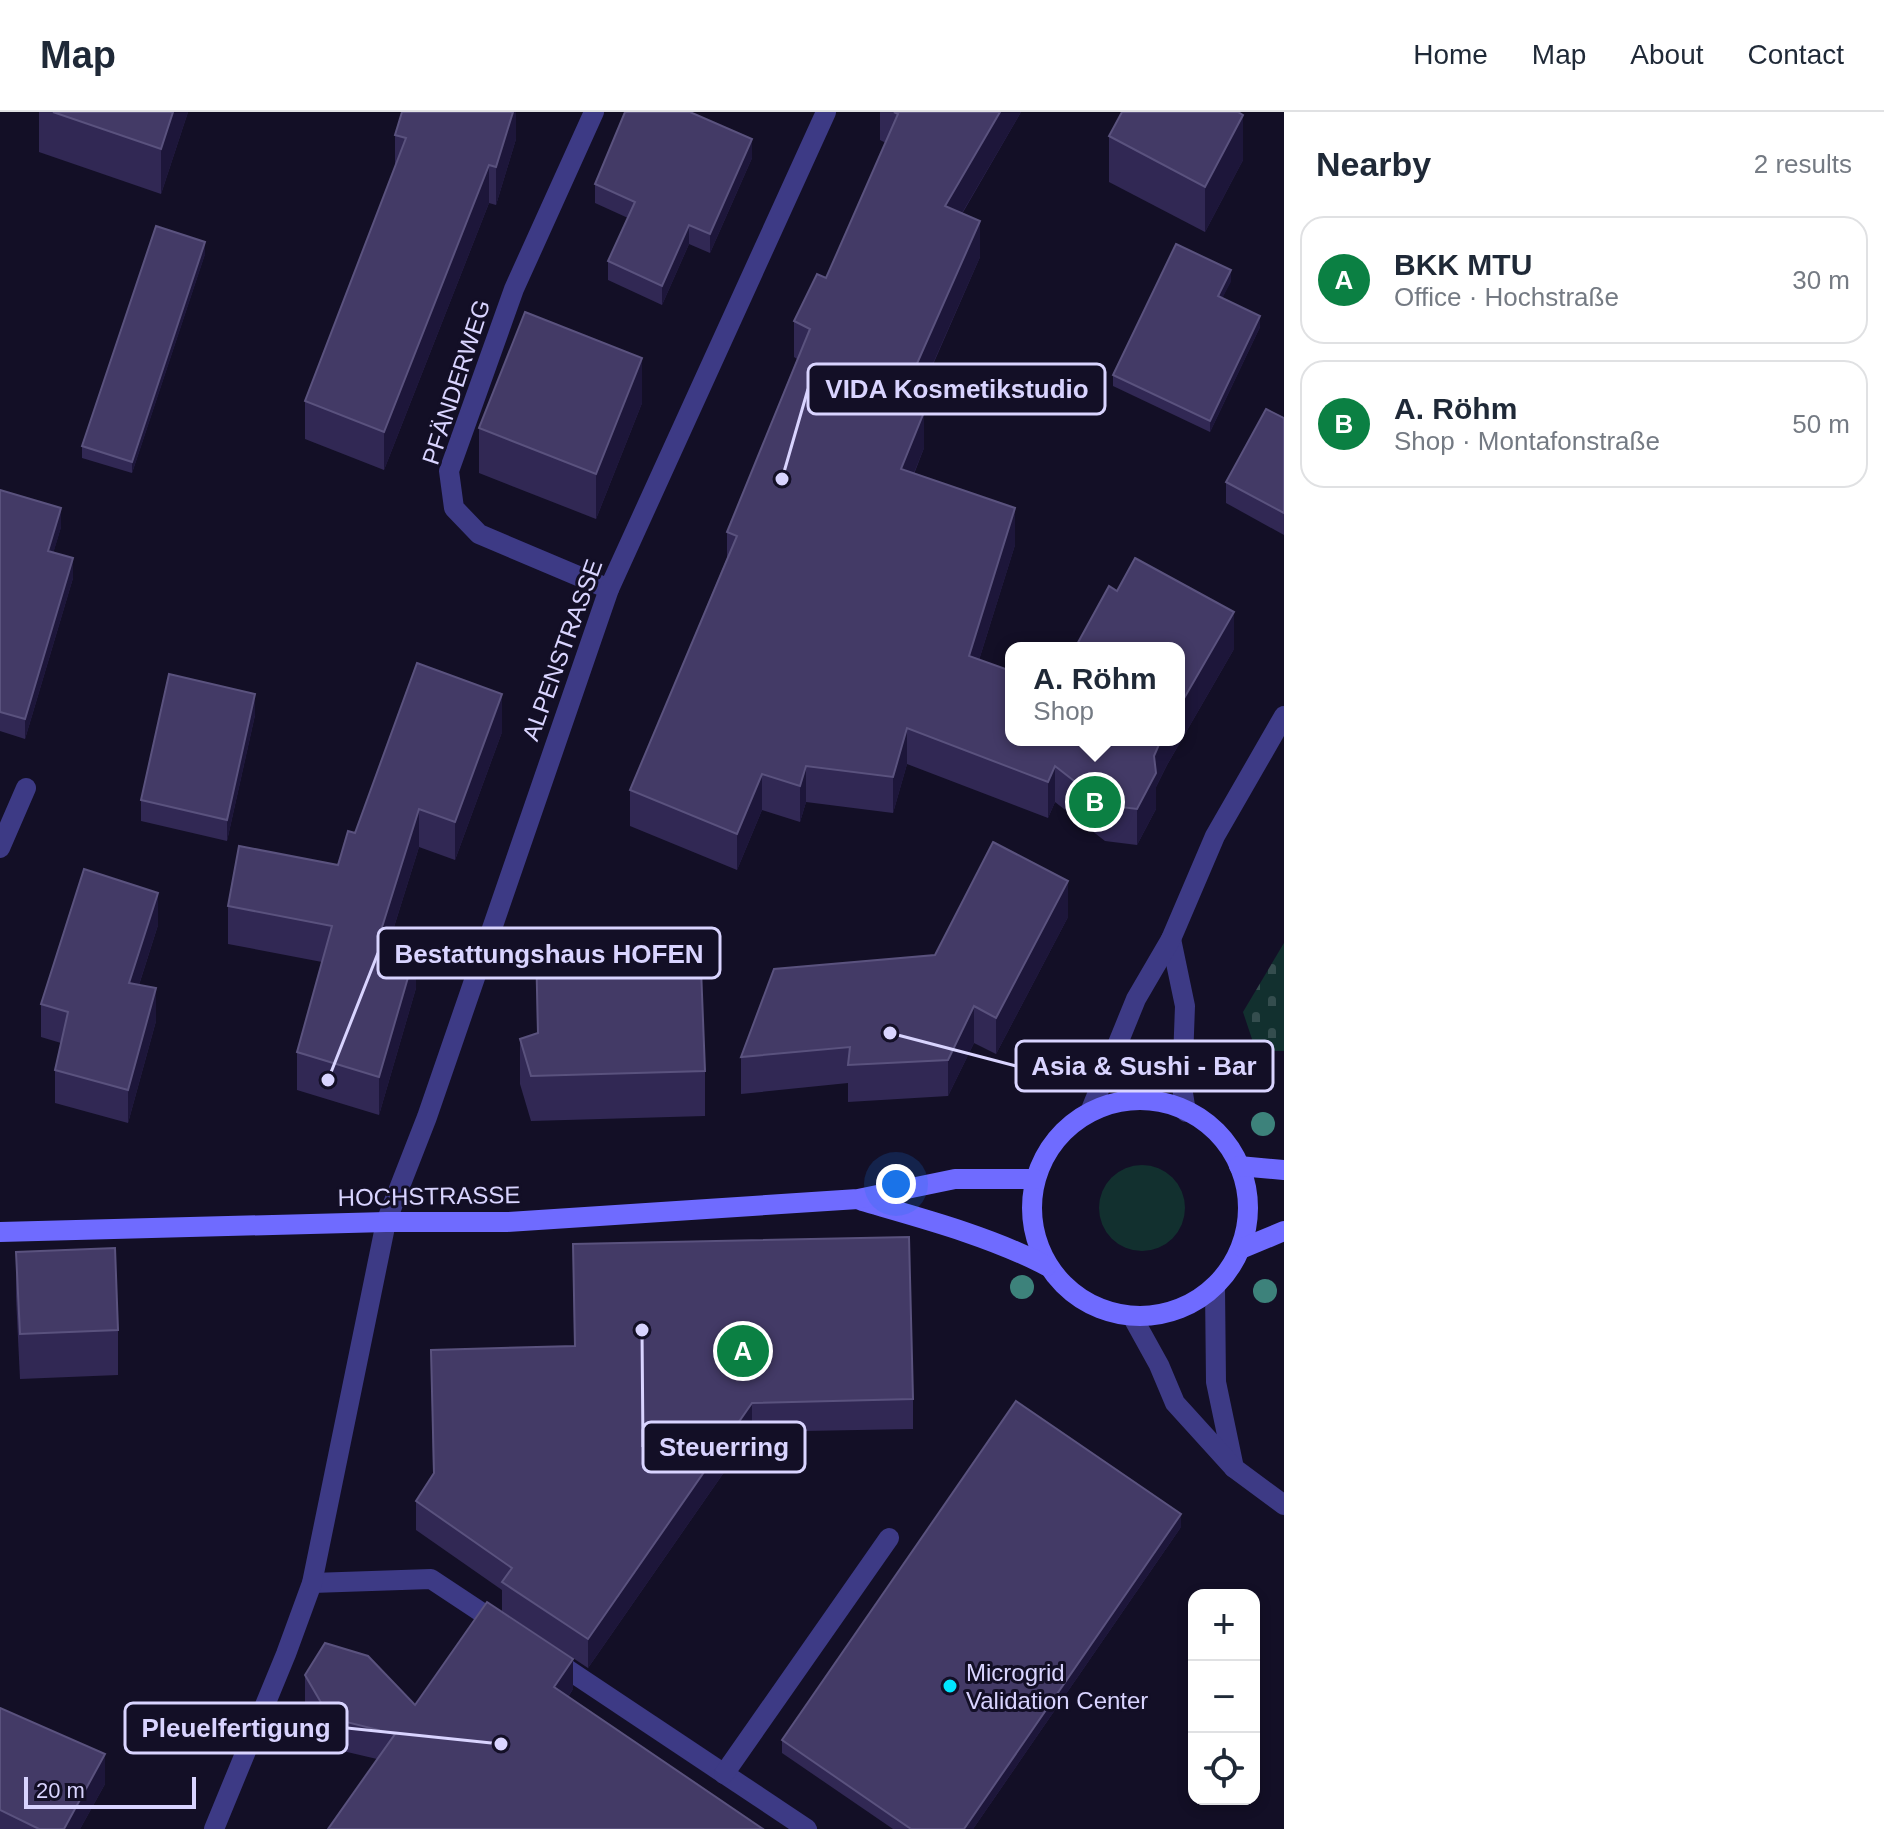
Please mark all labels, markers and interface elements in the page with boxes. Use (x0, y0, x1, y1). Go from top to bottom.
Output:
text: Map (40, 34, 116, 76)
text: Home (1413, 39, 1488, 70)
text: Map (1532, 39, 1586, 70)
text: About (1630, 39, 1704, 70)
text: Contact (1748, 39, 1844, 70)
text: Nearby (1316, 145, 1431, 183)
text: 2 results (1754, 149, 1852, 179)
text: BKK MTU (1394, 248, 1532, 281)
text: A (1335, 265, 1353, 295)
text: 30 m (1792, 265, 1850, 295)
text: Office · Hochstraße (1394, 282, 1619, 312)
street label: PFÄNDERWEG (417, 296, 495, 468)
callout: VIDA Kosmetikstudio (808, 364, 1105, 414)
text: VIDA Kosmetikstudio (825, 374, 1089, 404)
text: A. Röhm (1394, 392, 1517, 425)
text: B (1335, 409, 1353, 439)
text: 50 m (1792, 409, 1850, 439)
text: Shop · Montafonstraße (1394, 426, 1660, 456)
street label: ALPENSTRASSE (517, 556, 607, 744)
popup (1005, 642, 1185, 746)
text: A. Röhm (1033, 662, 1157, 695)
text: Shop (1033, 696, 1094, 726)
pin: B (1069, 772, 1121, 832)
callout: Bestattungshaus HOFEN (378, 928, 720, 978)
text: Bestattungshaus HOFEN (394, 939, 704, 969)
callout: Asia & Sushi - Bar (1016, 1041, 1273, 1091)
text: Asia & Sushi - Bar (1031, 1051, 1257, 1081)
your location (876, 1164, 916, 1204)
street label: HOCHSTRASSE (337, 1181, 521, 1211)
pin: A (717, 1321, 769, 1381)
callout: Steuerring (643, 1422, 805, 1472)
text: Steuerring (659, 1432, 789, 1462)
map controls (1188, 1589, 1260, 1805)
button: + (1188, 1589, 1260, 1661)
place label: Microgrid Validation Center (966, 1659, 1148, 1714)
button: − (1188, 1661, 1260, 1733)
marker: Microgrid Validation Center (941, 1677, 959, 1695)
callout: Pleuelfertigung (125, 1703, 347, 1753)
text: Pleuelfertigung (141, 1713, 331, 1743)
button: locate (1188, 1733, 1260, 1805)
scale bar (24, 1773, 196, 1809)
text: 20 m (36, 1778, 85, 1803)

